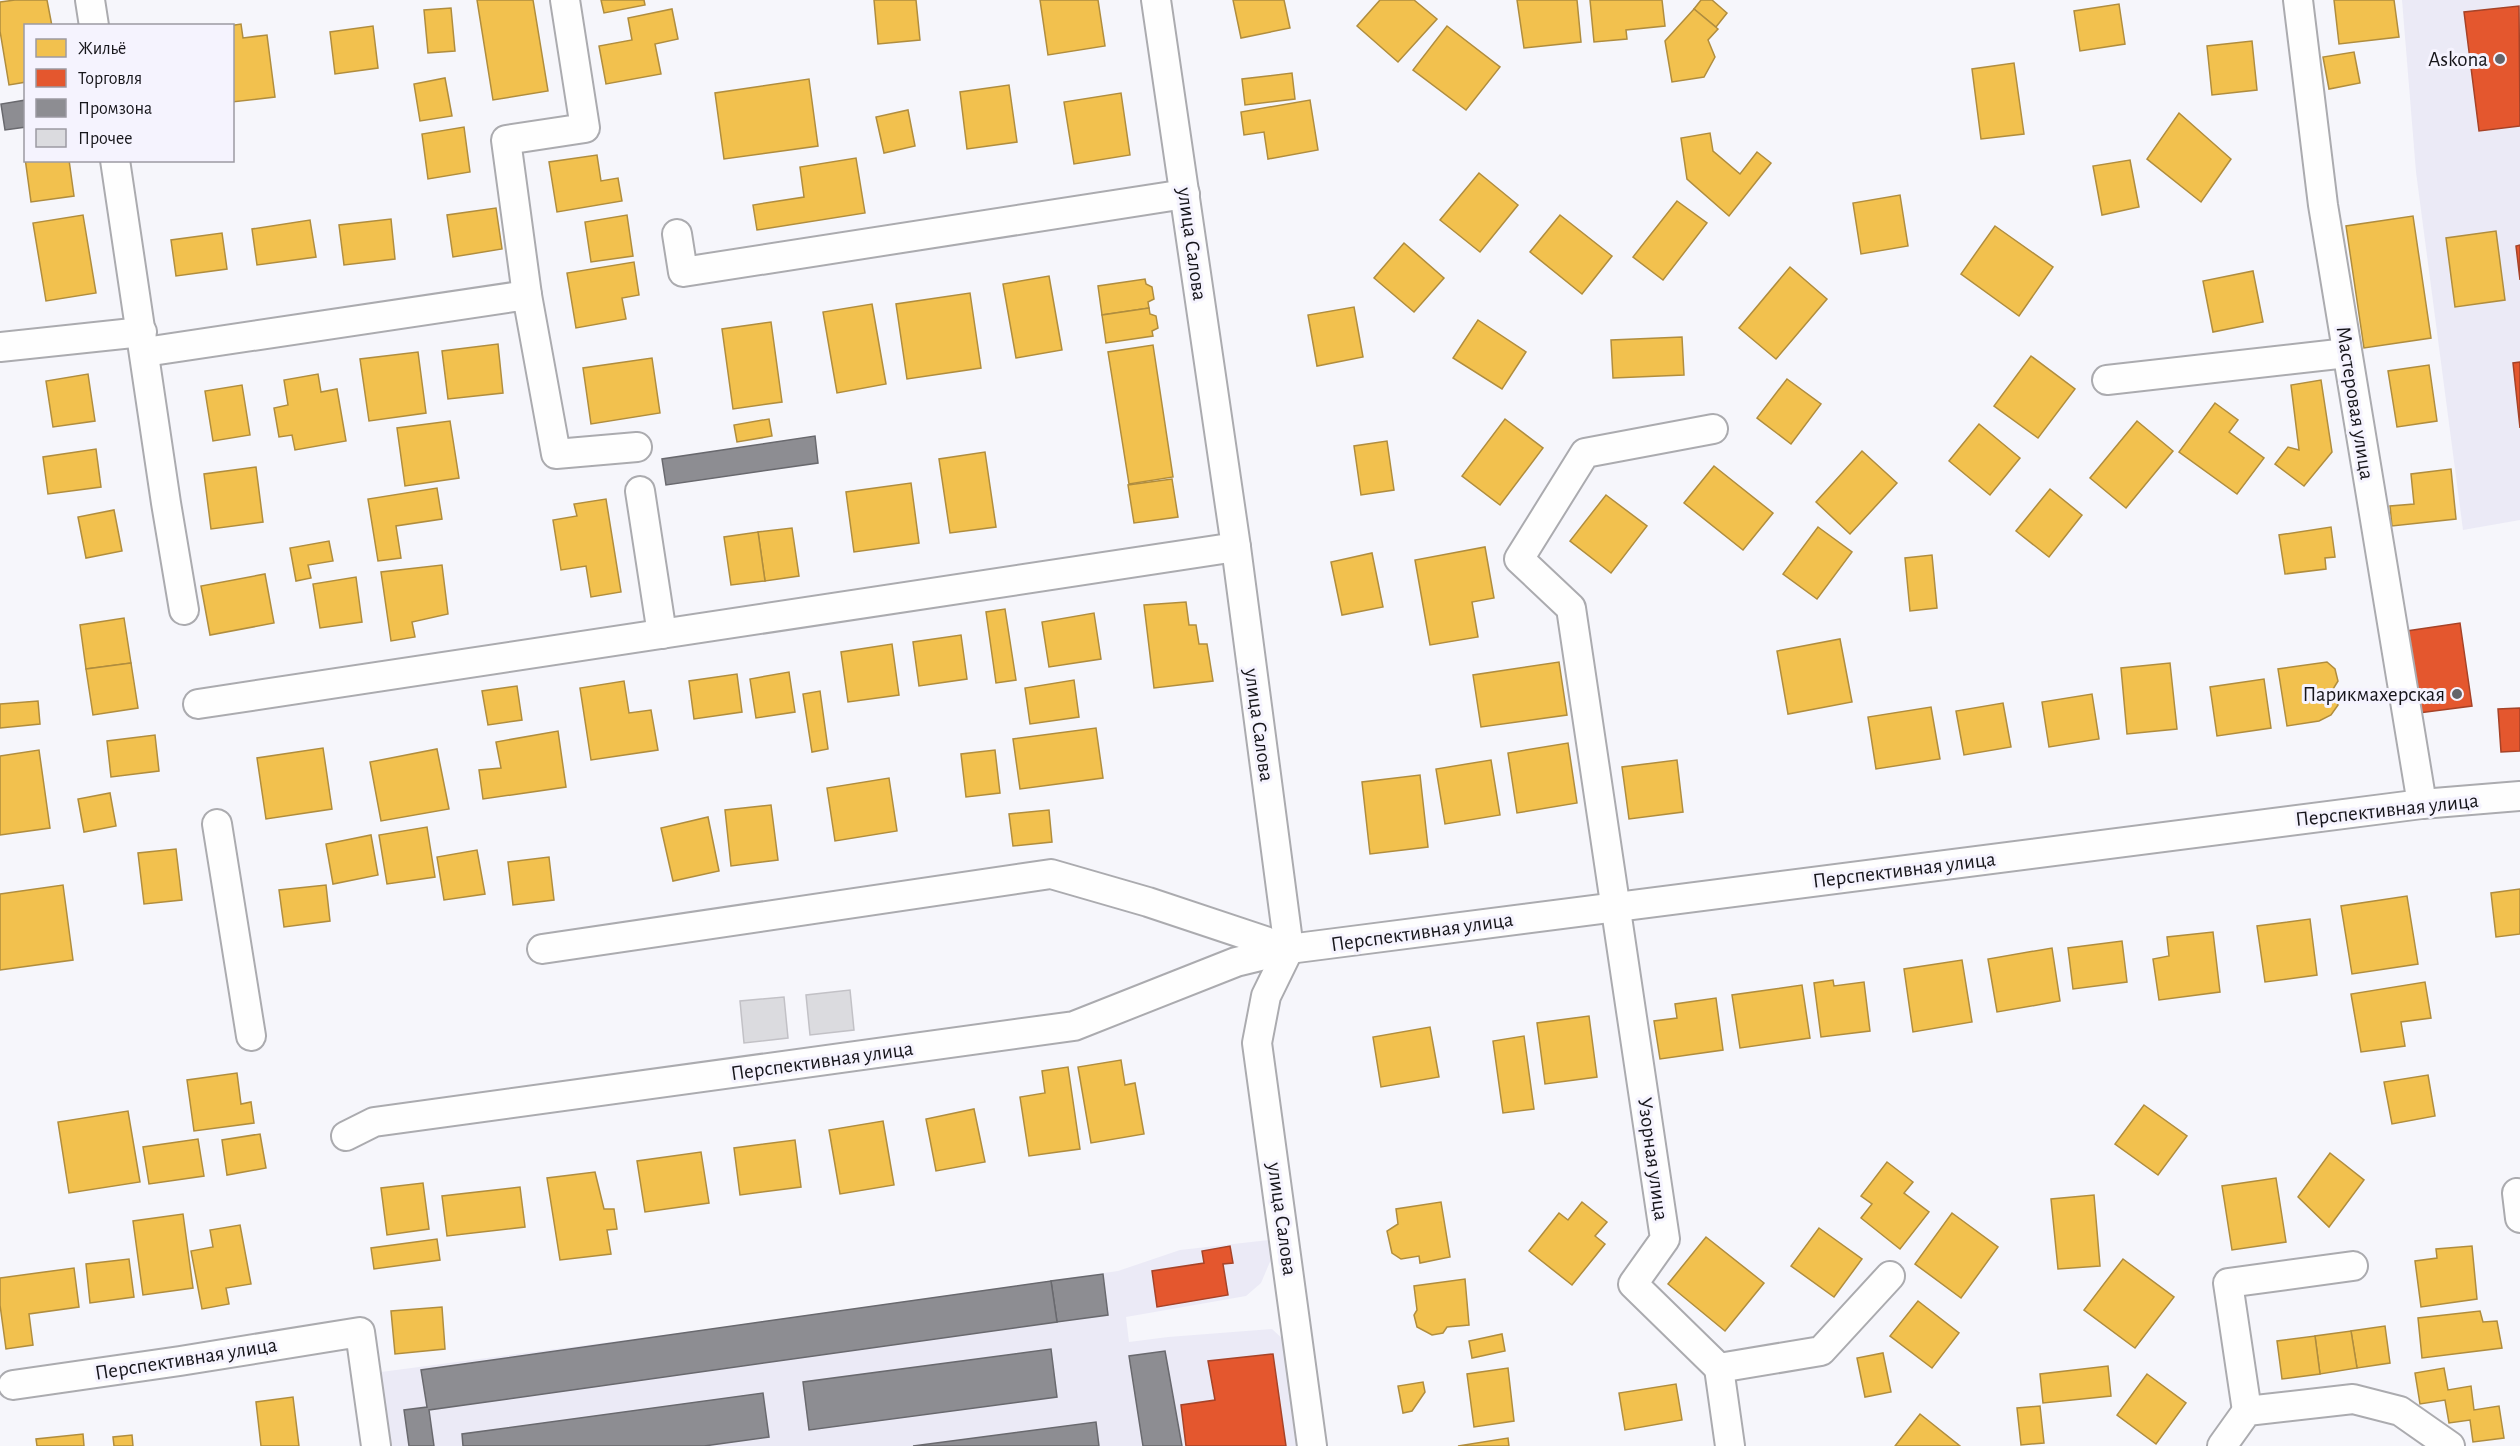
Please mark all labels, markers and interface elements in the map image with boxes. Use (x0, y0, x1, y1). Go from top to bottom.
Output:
legend (24, 24, 234, 162)
text: Жильё (78, 40, 126, 58)
place label: Askona (2428, 49, 2488, 70)
marker: Askona (2493, 52, 2507, 66)
text: Торговля (78, 70, 142, 88)
text: Промзона (78, 100, 152, 118)
text: Прочее (78, 130, 133, 148)
street label: улица Салова (1174, 185, 1210, 302)
street label: Мастеровая улица (2332, 325, 2378, 482)
street label: улица Салова (1241, 666, 1277, 783)
place label: Парикмахерская (2302, 684, 2445, 705)
marker: Парикмахерская (2450, 687, 2464, 701)
street label: Перспективная улица (2294, 790, 2480, 830)
street label: Перспективная улица (1811, 848, 1997, 892)
street label: Перспективная улица (1329, 909, 1515, 955)
street label: Перспективная улица (729, 1038, 915, 1084)
street label: Узорная улица (1634, 1096, 1672, 1222)
street label: улица Салова (1264, 1160, 1300, 1277)
street label: Перспективная улица (93, 1334, 279, 1384)

